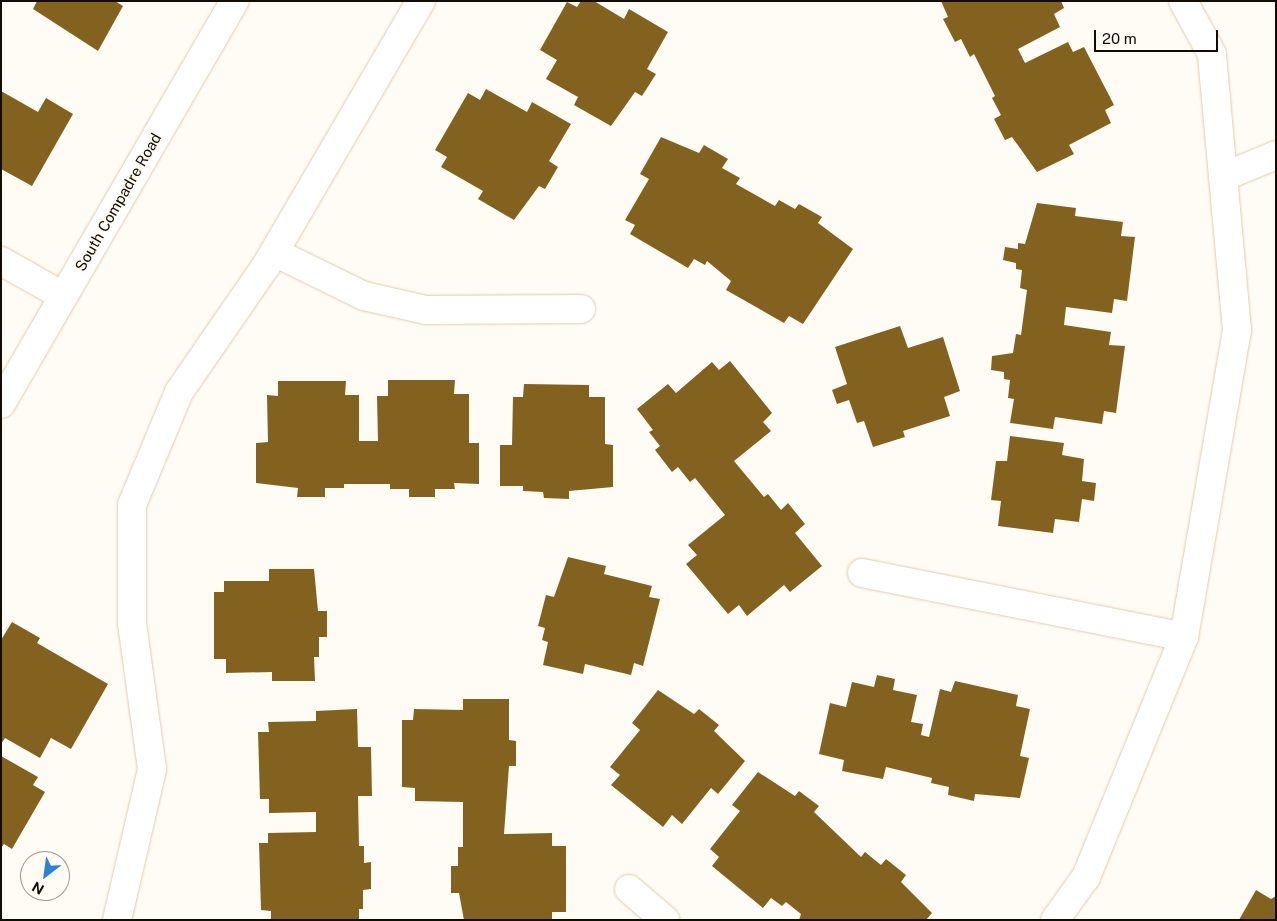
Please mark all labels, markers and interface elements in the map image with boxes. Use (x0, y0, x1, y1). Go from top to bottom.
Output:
scale bar (1097, 20, 1221, 52)
text: 20 m (1102, 30, 1137, 47)
street label: South Compadre Road (71, 130, 165, 274)
north arrow (20, 851, 70, 901)
text: N (29, 878, 47, 898)

